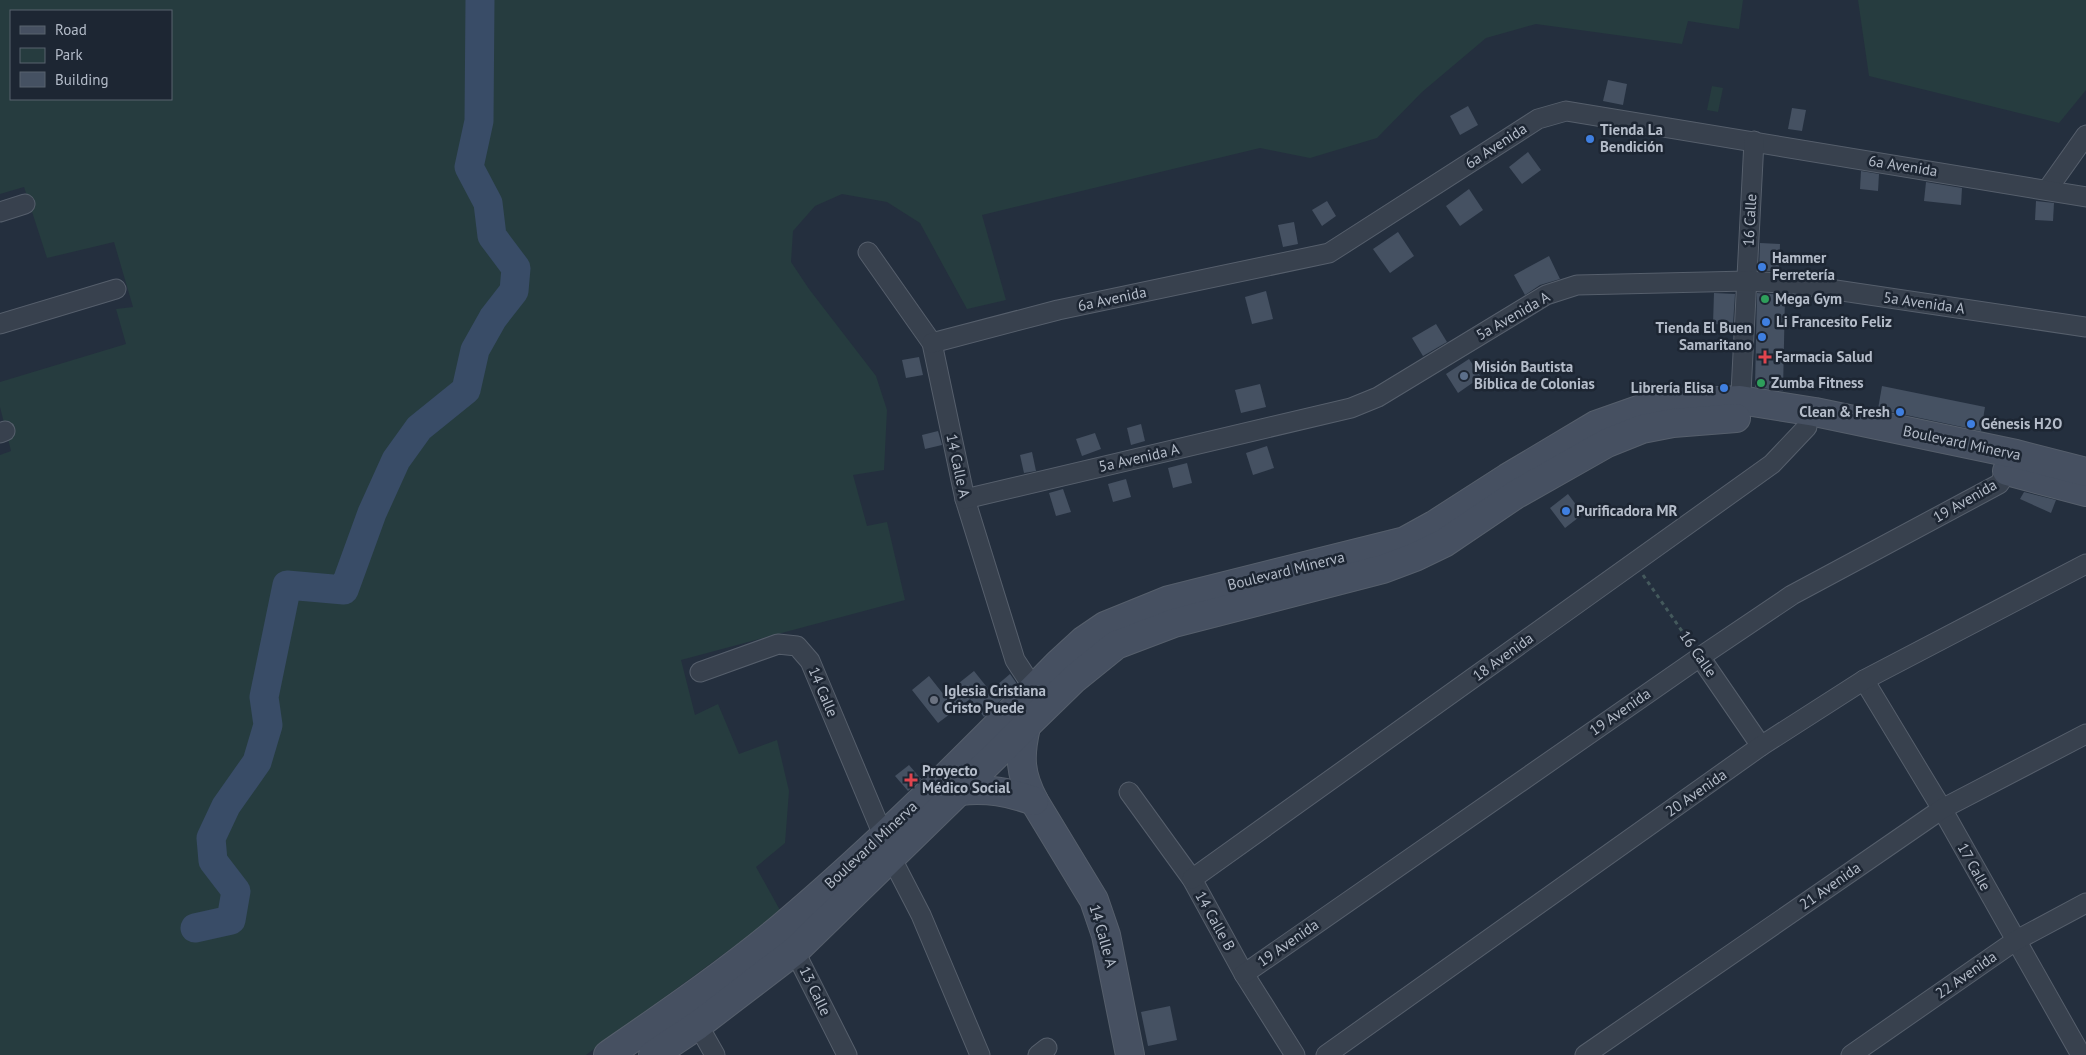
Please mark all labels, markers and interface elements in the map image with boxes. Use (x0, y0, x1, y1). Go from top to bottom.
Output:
legend (10, 10, 172, 100)
text: Road (55, 20, 87, 39)
text: Park (55, 45, 83, 64)
text: Building (55, 70, 109, 89)
street label: 6a Avenida (1461, 119, 1530, 173)
place label: Tienda La Bendición (1600, 120, 1664, 156)
marker: Tienda La Bendición (1584, 133, 1596, 145)
street label: 6a Avenida (1867, 151, 1939, 180)
street label: 16 Calle (1739, 193, 1760, 247)
place label: Hammer Ferretería (1772, 248, 1835, 284)
marker: Hammer Ferretería (1756, 261, 1768, 273)
street label: 6a Avenida (1076, 282, 1148, 315)
street label: 5a Avenida A (1472, 287, 1553, 344)
street label: 5a Avenida A (1882, 287, 1966, 318)
place label: Mega Gym (1775, 289, 1842, 308)
marker: Mega Gym (1759, 293, 1771, 305)
place label: Li Francesito Feliz (1776, 312, 1892, 331)
marker: Li Francesito Feliz (1760, 316, 1772, 328)
place label: Tienda El Buen Samaritano (1656, 318, 1752, 354)
marker: Tienda El Buen Samaritano (1756, 331, 1768, 343)
place label: Farmacia Salud (1775, 347, 1873, 366)
marker: Farmacia Salud (1759, 351, 1771, 363)
place label: Misión Bautista Bíblica de Colonias (1474, 357, 1595, 393)
marker: Misión Bautista Bíblica de Colonias (1458, 370, 1470, 382)
place label: Zumba Fitness (1771, 373, 1864, 392)
marker: Zumba Fitness (1755, 377, 1767, 389)
place label: Librería Elisa (1631, 378, 1714, 397)
marker: Librería Elisa (1718, 382, 1730, 394)
place label: Clean & Fresh (1799, 402, 1890, 421)
marker: Clean & Fresh (1894, 406, 1906, 418)
place label: Génesis H2O (1981, 414, 2062, 433)
marker: Génesis H2O (1965, 418, 1977, 430)
street label: Boulevard Minerva (1901, 421, 2023, 464)
street label: 14 Calle A (942, 432, 975, 500)
street label: 5a Avenida A (1097, 439, 1181, 476)
street label: 19 Avenida (1929, 475, 2000, 526)
place label: Purificadora MR (1576, 501, 1677, 520)
marker: Purificadora MR (1560, 505, 1572, 517)
street label: Boulevard Minerva (1225, 547, 1346, 594)
street label: 16 Calle (1676, 627, 1721, 681)
street label: 18 Avenida (1469, 628, 1537, 685)
street label: 14 Calle (804, 664, 842, 720)
place label: Iglesia Cristiana Cristo Puede (944, 681, 1046, 717)
street label: 19 Avenida (1585, 684, 1654, 740)
marker: Iglesia Cristiana Cristo Puede (928, 694, 940, 706)
place label: Proyecto Médico Social (922, 761, 1011, 797)
street label: 20 Avenida (1661, 765, 1730, 821)
marker: Proyecto Médico Social (904, 773, 918, 787)
street label: Boulevard Minerva (820, 797, 921, 892)
street label: 17 Calle (1954, 840, 1995, 894)
street label: 21 Avenida (1795, 858, 1864, 914)
street label: 14 Calle B (1191, 888, 1240, 954)
street label: 14 Calle A (1085, 902, 1122, 970)
street label: 19 Avenida (1253, 915, 1322, 971)
street label: 22 Avenida (1931, 947, 2000, 1003)
street label: 13 Calle (795, 963, 835, 1019)

